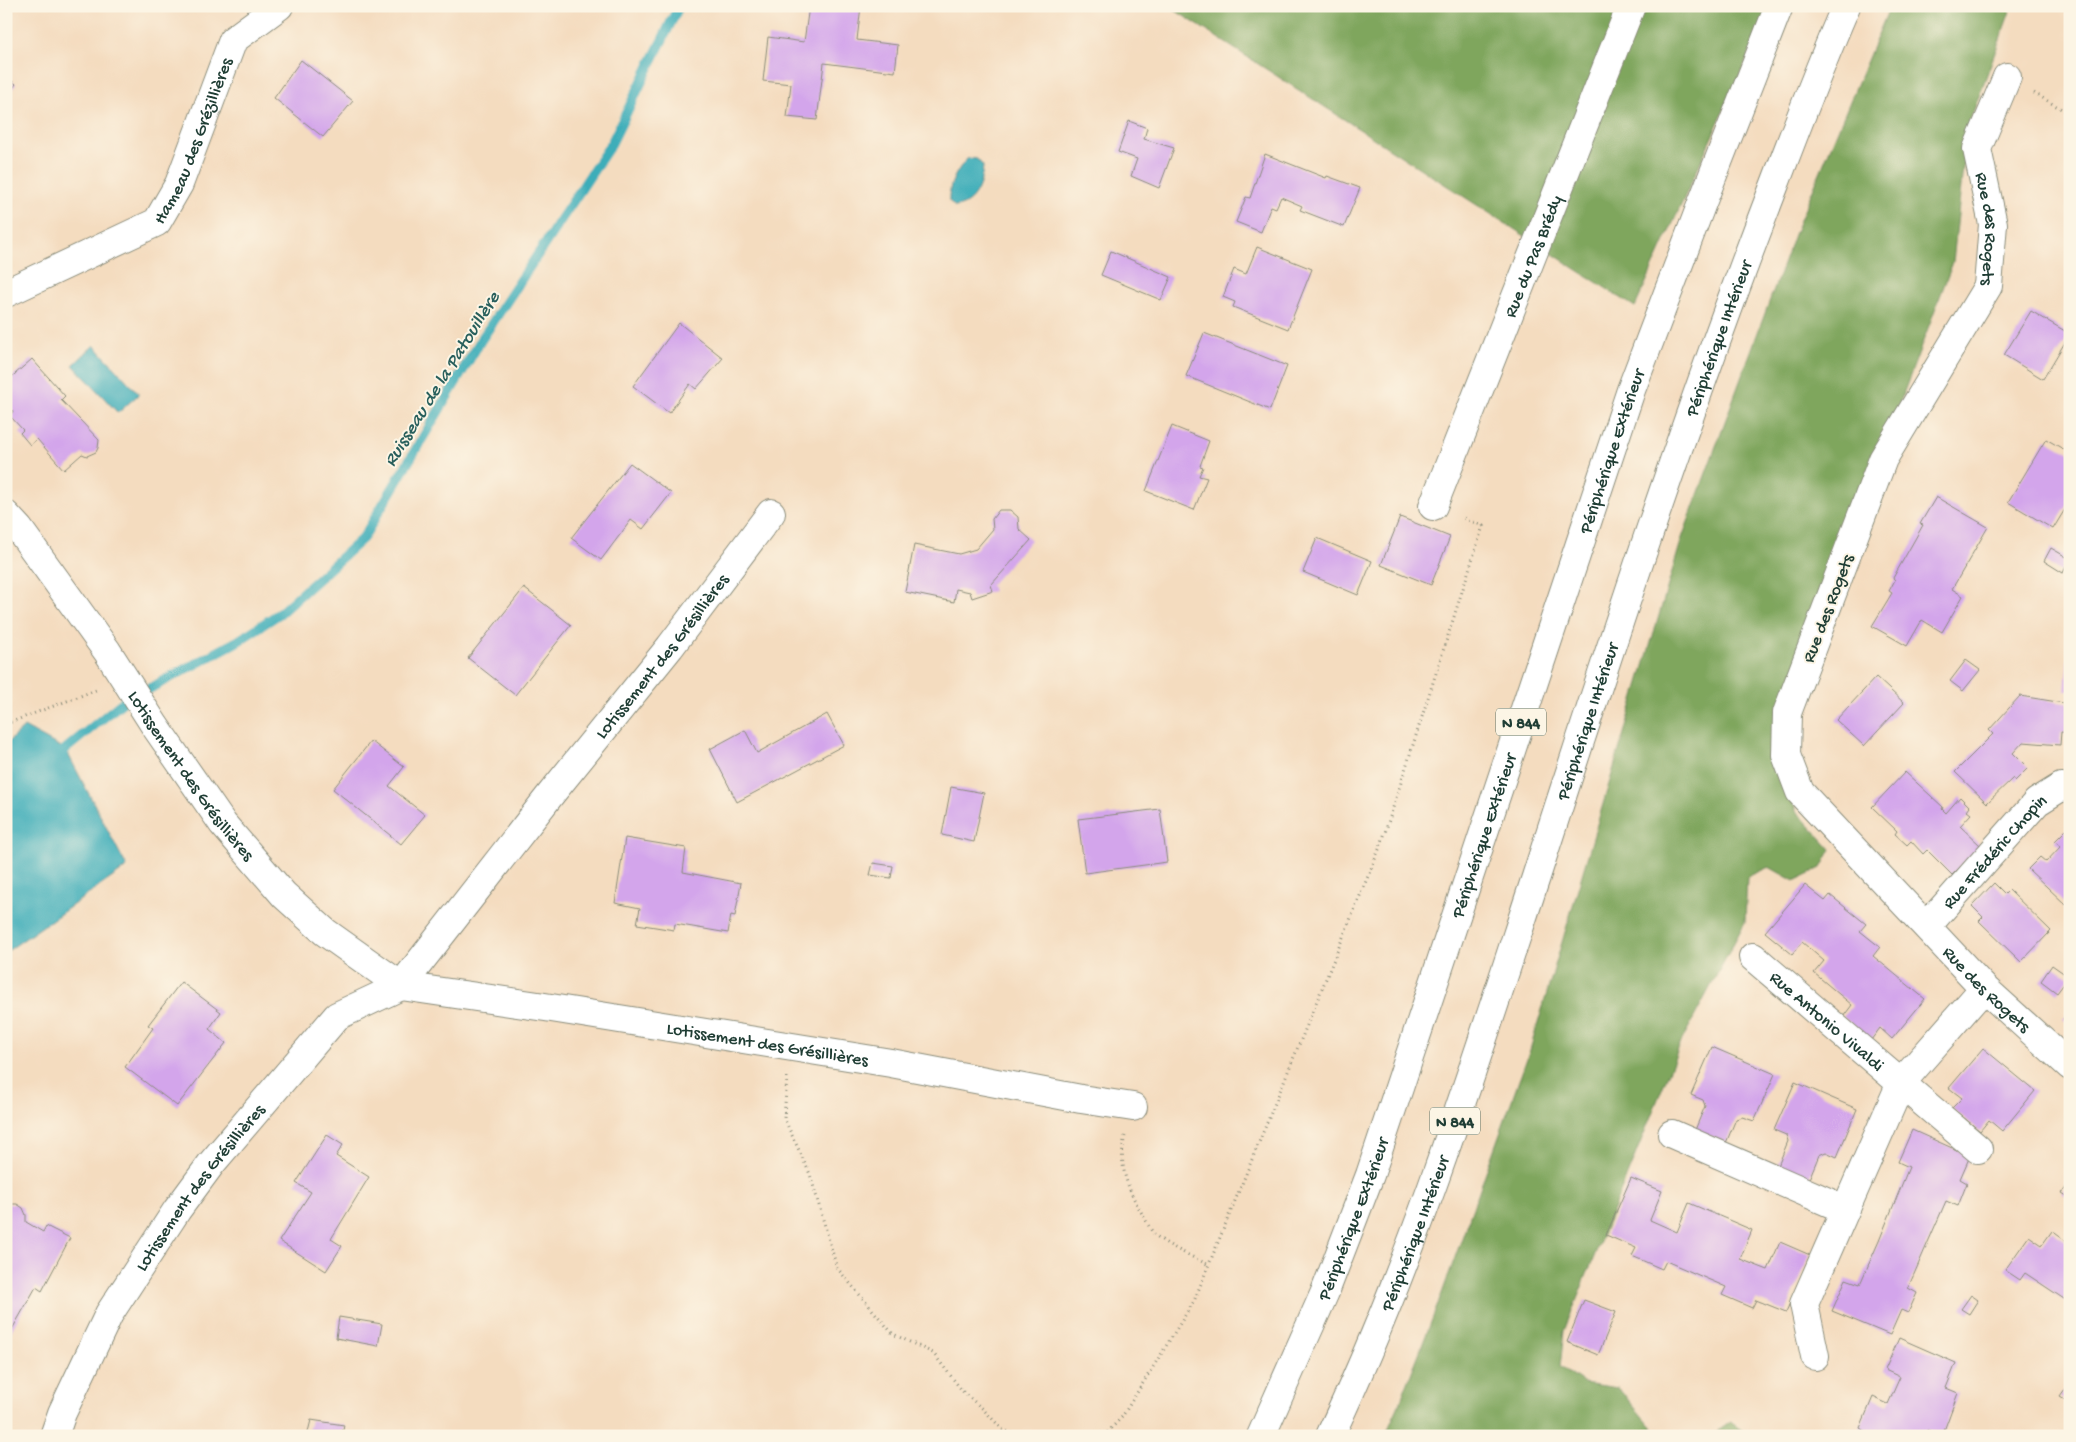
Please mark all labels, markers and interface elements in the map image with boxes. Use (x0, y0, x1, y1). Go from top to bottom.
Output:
street label: Hameau des Grézillières (150, 54, 239, 228)
street label: Rue des Rogets (1969, 171, 2001, 287)
street label: Rue du Pas Brédy (1501, 192, 1568, 321)
street label: Périphérique Intérieur (1682, 256, 1759, 421)
water label: Ruisseau de la Patouillère (380, 287, 507, 472)
street label: Périphérique Extérieur (1576, 365, 1652, 538)
street label: Rue des Rogets (1799, 550, 1860, 666)
street label: Lotissement des Grésillières (592, 569, 735, 744)
street label: Périphérique Intérieur (1553, 639, 1625, 804)
street label: Lotissement des Grésillières (122, 688, 259, 867)
road number: N 844 (1496, 709, 1546, 736)
street label: Périphérique Extérieur (1448, 749, 1523, 922)
street label: Rue Frédéric Chopin (1939, 790, 2052, 914)
street label: Rue des Rogets (1937, 943, 2035, 1039)
street label: Rue Antonio Vivaldi (1764, 968, 1887, 1077)
street label: Lotissement des Grésillières (665, 1019, 871, 1072)
street label: Lotissement des Grésillières (132, 1100, 271, 1276)
road number: N 844 (1430, 1108, 1480, 1134)
street label: Périphérique Extérieur (1314, 1134, 1395, 1305)
street label: Périphérique Intérieur (1377, 1152, 1456, 1315)

